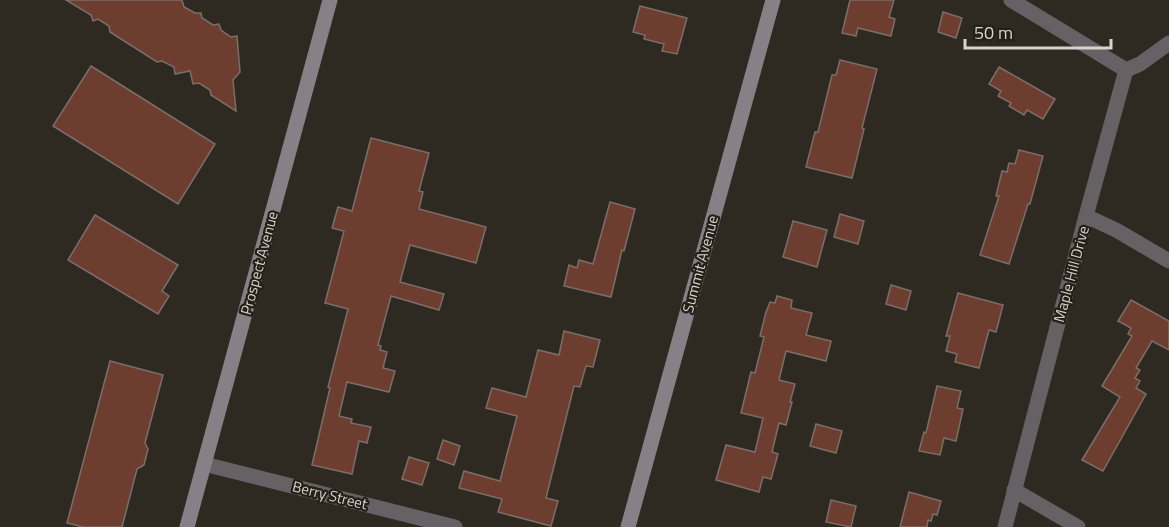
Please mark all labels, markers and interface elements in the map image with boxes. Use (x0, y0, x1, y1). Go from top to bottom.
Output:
scale bar (965, 12, 1110, 50)
text: 50 m (974, 19, 1013, 46)
street label: Prospect Avenue (234, 209, 284, 317)
street label: Summit Avenue (676, 213, 724, 315)
street label: Maple Hill Drive (1047, 223, 1095, 325)
street label: Berry Street (290, 475, 371, 516)

